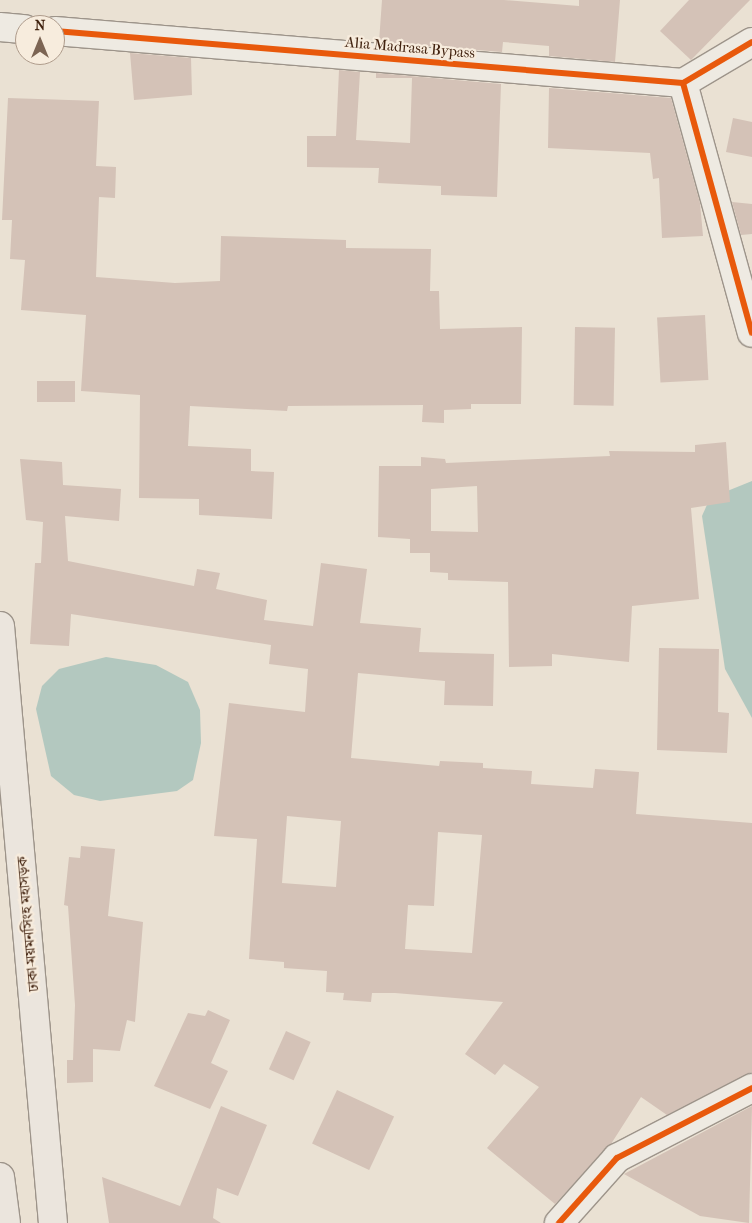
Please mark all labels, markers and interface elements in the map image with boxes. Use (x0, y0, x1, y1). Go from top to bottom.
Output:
north arrow (15, 15, 65, 65)
text: N (35, 17, 45, 34)
street label: Alia Madrasa Bypass (344, 33, 476, 63)
street label: ঢাকা-ময়মনসিংহ মহাসড়ক (13, 856, 43, 992)

